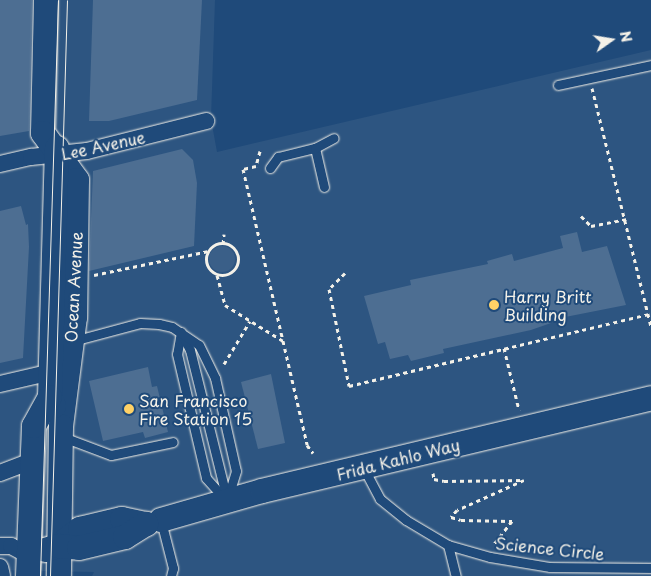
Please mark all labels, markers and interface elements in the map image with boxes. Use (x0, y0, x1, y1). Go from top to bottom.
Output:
north arrow (586, 15, 636, 65)
text: N (615, 29, 638, 44)
street label: Lee Avenue (59, 127, 147, 163)
street label: Ocean Avenue (61, 232, 85, 342)
place label: Harry Britt Building (504, 286, 591, 324)
marker: Harry Britt Building (488, 299, 500, 311)
place label: San Francisco Fire Station 15 (139, 390, 251, 428)
marker: San Francisco Fire Station 15 (123, 403, 135, 415)
street label: Frida Kahlo Way (334, 434, 462, 484)
street label: Science Circle (495, 533, 605, 563)

